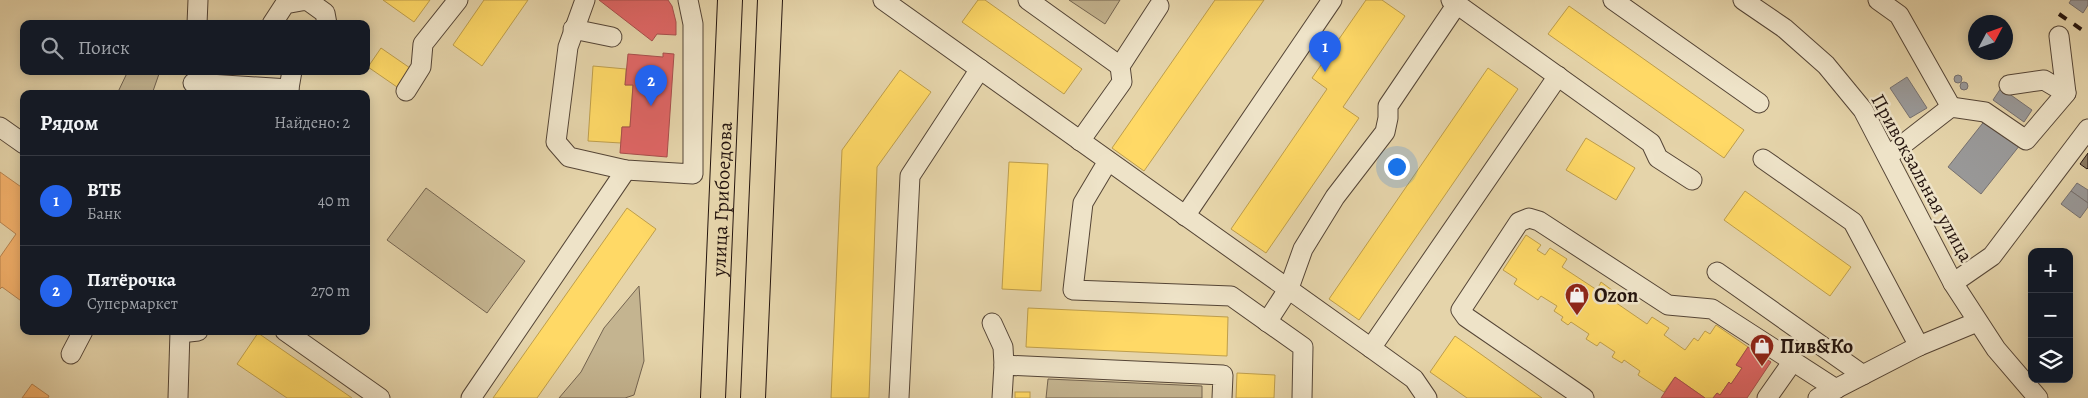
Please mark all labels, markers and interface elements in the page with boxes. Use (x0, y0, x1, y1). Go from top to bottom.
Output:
north arrow (1968, 15, 2013, 60)
search box (20, 20, 370, 75)
pin: 1 (1309, 31, 1341, 72)
icon: search (38, 34, 66, 62)
text: Поиск (78, 35, 130, 61)
pin: 2 (635, 65, 667, 106)
street label: Привокзальная улица (1865, 89, 1980, 268)
text: Рядом (40, 109, 98, 137)
text: Найдено: 2 (274, 112, 350, 134)
street label: улица Грибоедова (705, 120, 738, 278)
your location (1384, 154, 1410, 180)
text: ВТБ (87, 177, 121, 203)
text: 1 (53, 190, 59, 212)
text: 40 m (318, 190, 350, 212)
text: Банк (87, 203, 122, 225)
map controls (2028, 248, 2073, 383)
button: + (2028, 248, 2073, 293)
text: Пятёрочка (87, 267, 176, 293)
text: 2 (52, 280, 60, 302)
text: 270 m (311, 280, 350, 302)
shop icon: Ozon (1564, 282, 1590, 316)
place label: Ozon (1594, 282, 1638, 309)
text: Супермаркет (87, 293, 178, 315)
button: − (2028, 293, 2073, 338)
shop icon: Пив&Ко (1749, 333, 1775, 367)
place label: Пив&Ко (1780, 333, 1853, 360)
button: layers (2028, 338, 2073, 383)

